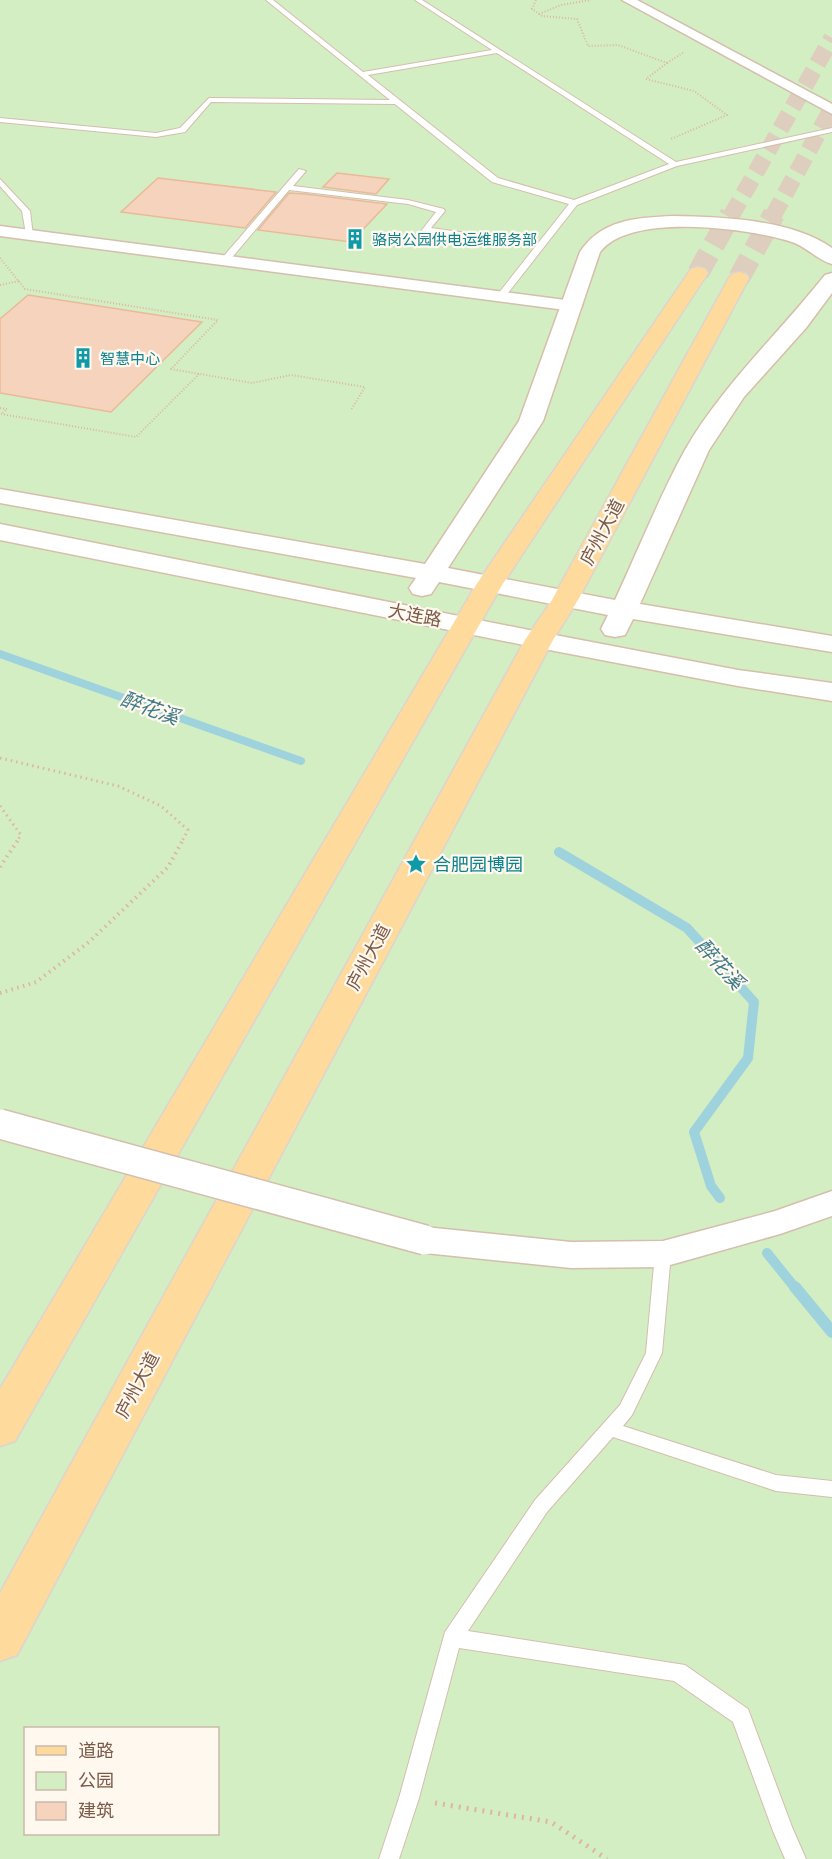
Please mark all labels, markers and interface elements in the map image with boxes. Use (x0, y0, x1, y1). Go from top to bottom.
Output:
building icon: 骆岗公园供电运维服务部 (343, 227, 367, 251)
place label: 骆岗公园供电运维服务部 (372, 230, 537, 249)
building icon: 智慧中心 (71, 346, 95, 370)
place label: 智慧中心 (100, 349, 160, 368)
street label: 庐州大道 (575, 495, 629, 569)
street label: 大连路 (386, 599, 444, 631)
water label: 醉花溪 (117, 686, 185, 731)
place icon: 合肥园博园 (404, 852, 428, 876)
place label: 合肥园博园 (433, 853, 523, 876)
street label: 庐州大道 (341, 920, 395, 994)
water label: 醉花溪 (690, 933, 751, 996)
street label: 庐州大道 (110, 1348, 164, 1422)
legend (24, 1727, 219, 1835)
text: 道路 (78, 1739, 114, 1762)
text: 公园 (78, 1769, 114, 1792)
text: 建筑 (78, 1799, 114, 1822)

